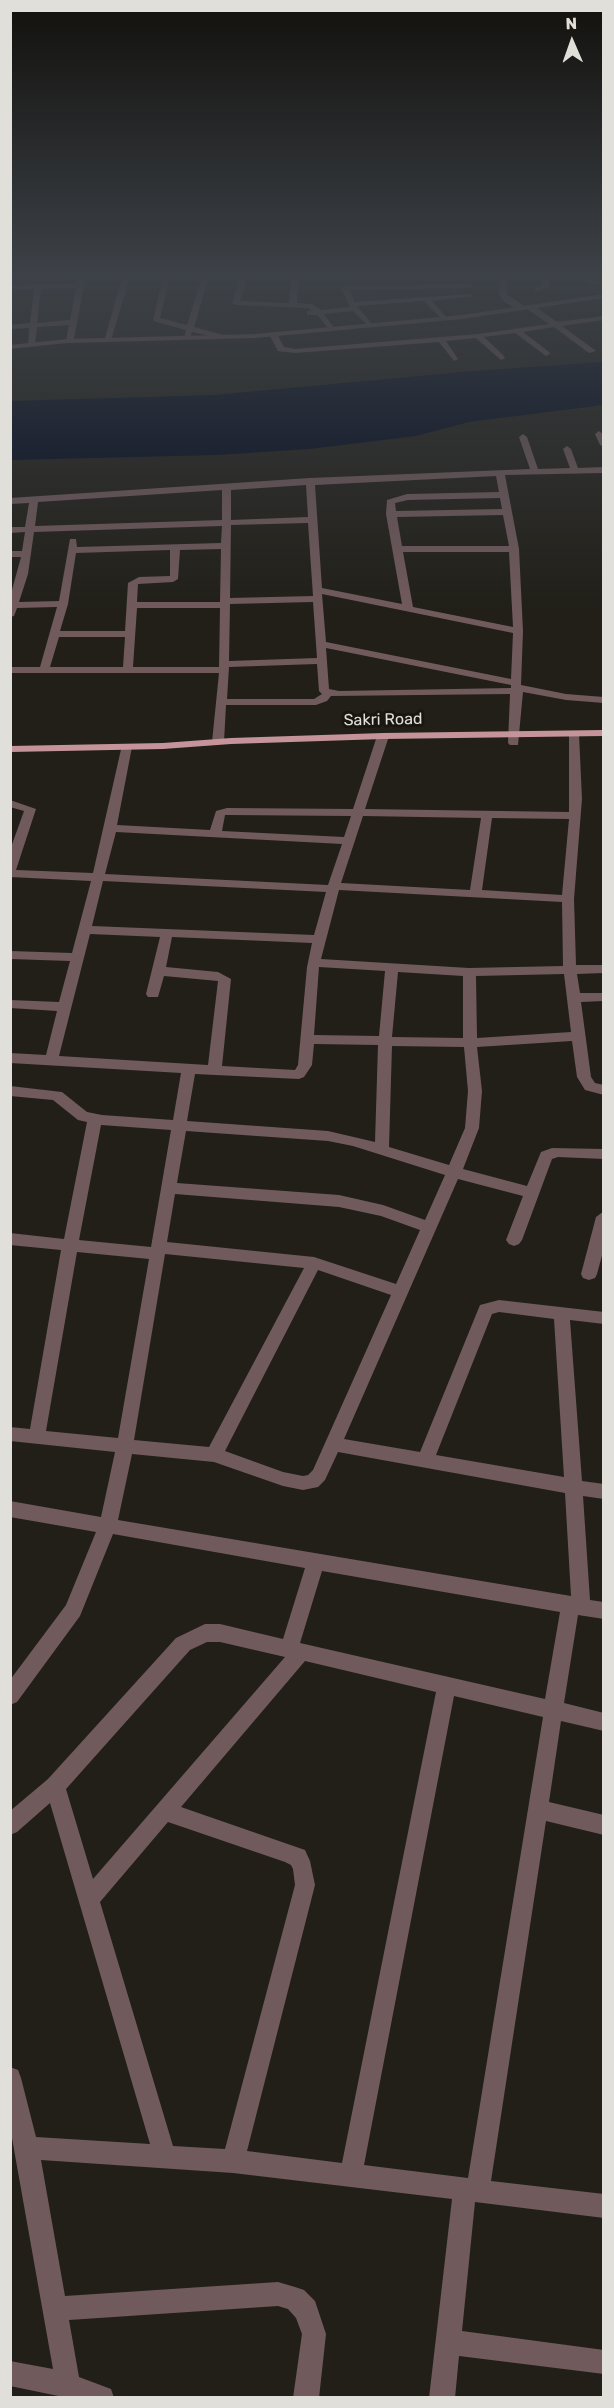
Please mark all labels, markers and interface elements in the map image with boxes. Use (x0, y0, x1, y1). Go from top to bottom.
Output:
north arrow (542, 12, 602, 72)
text: N (565, 14, 577, 33)
street label: Sakri Road (343, 710, 423, 730)

